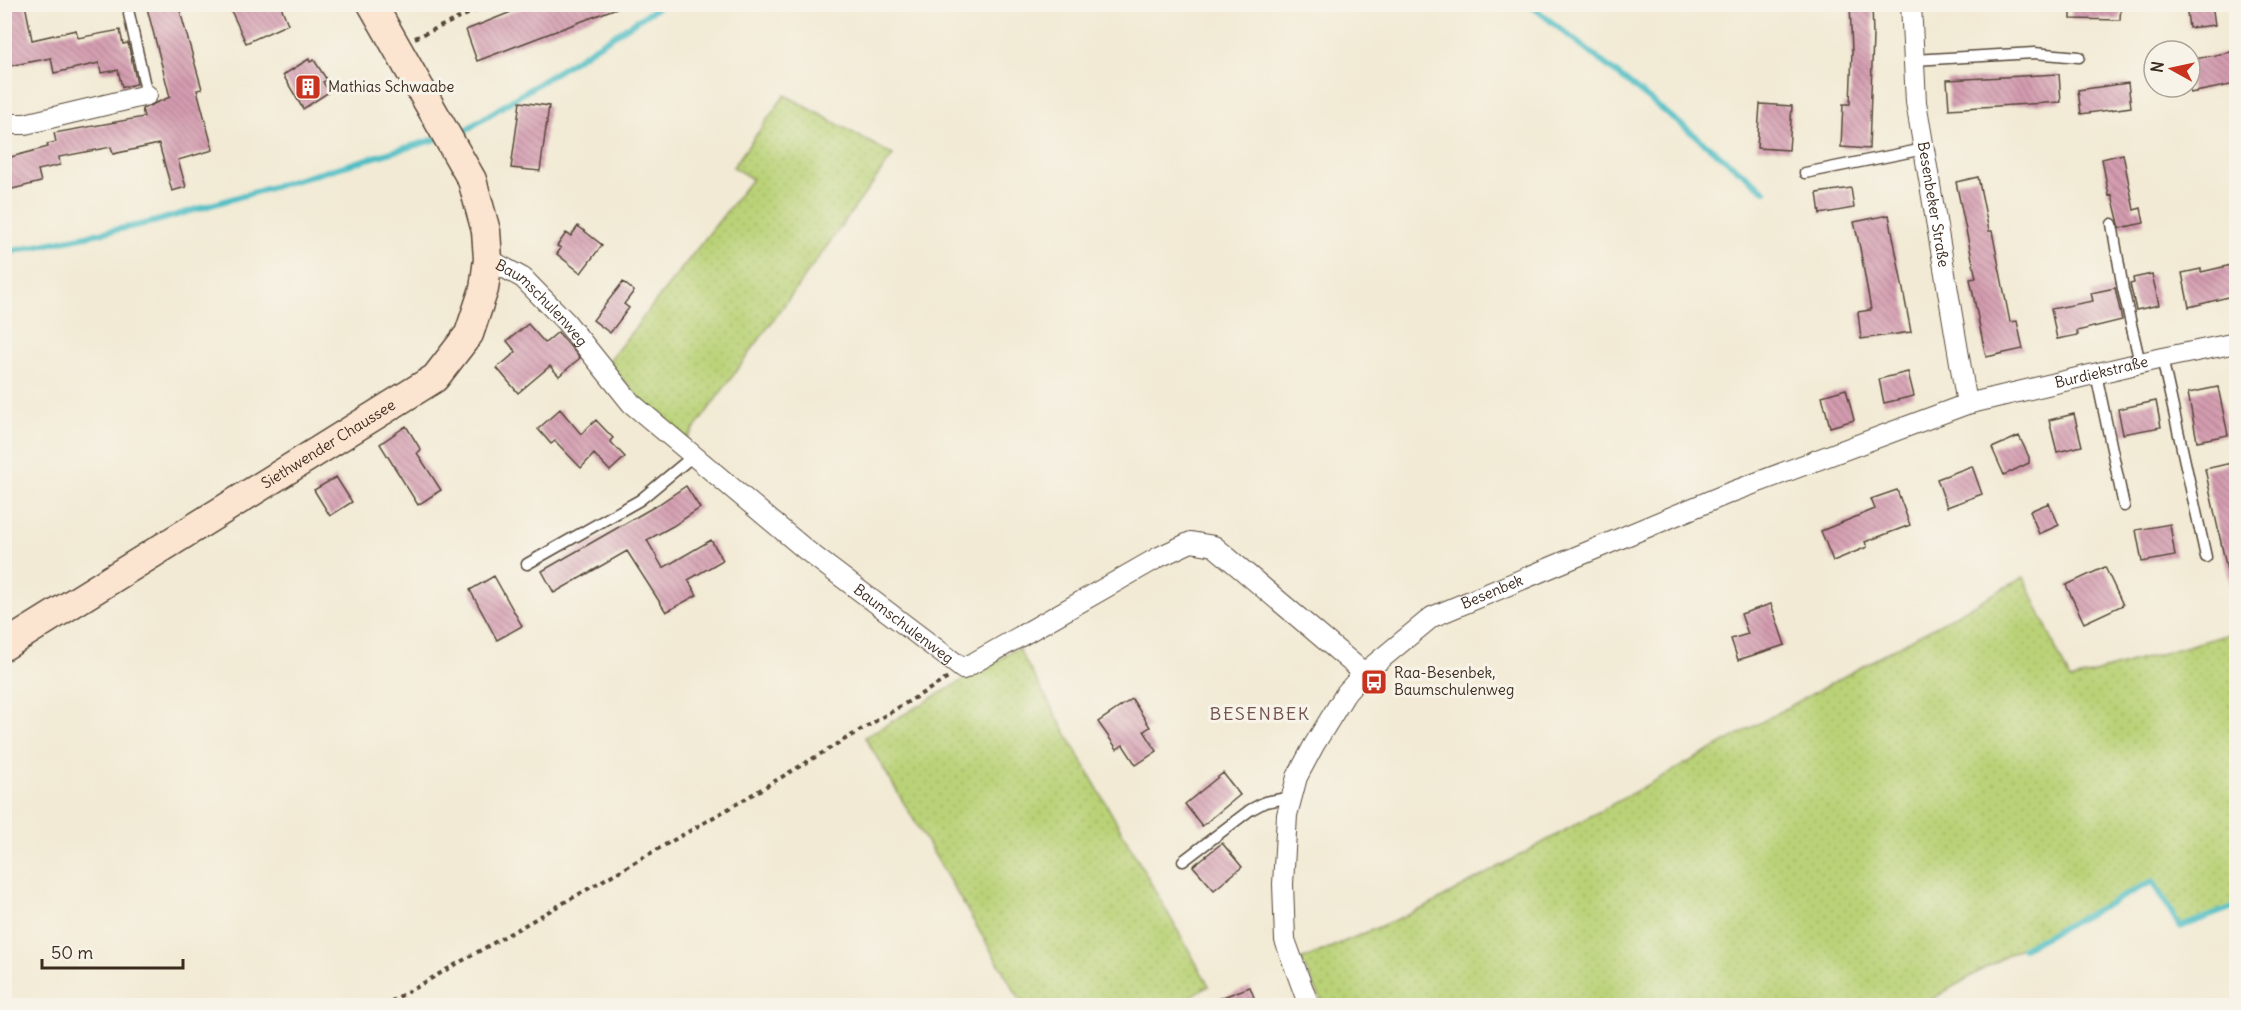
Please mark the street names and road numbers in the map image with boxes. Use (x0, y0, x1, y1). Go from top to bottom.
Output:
street label: Besenbeker Straße (1914, 140, 1954, 269)
street label: Baumschulenweg (492, 255, 592, 350)
street label: Burdiekstraße (2053, 352, 2150, 392)
street label: Siethwender Chaussee (258, 395, 399, 493)
street label: Besenbek (1458, 570, 1526, 613)
street label: Baumschulenweg (850, 580, 957, 667)

